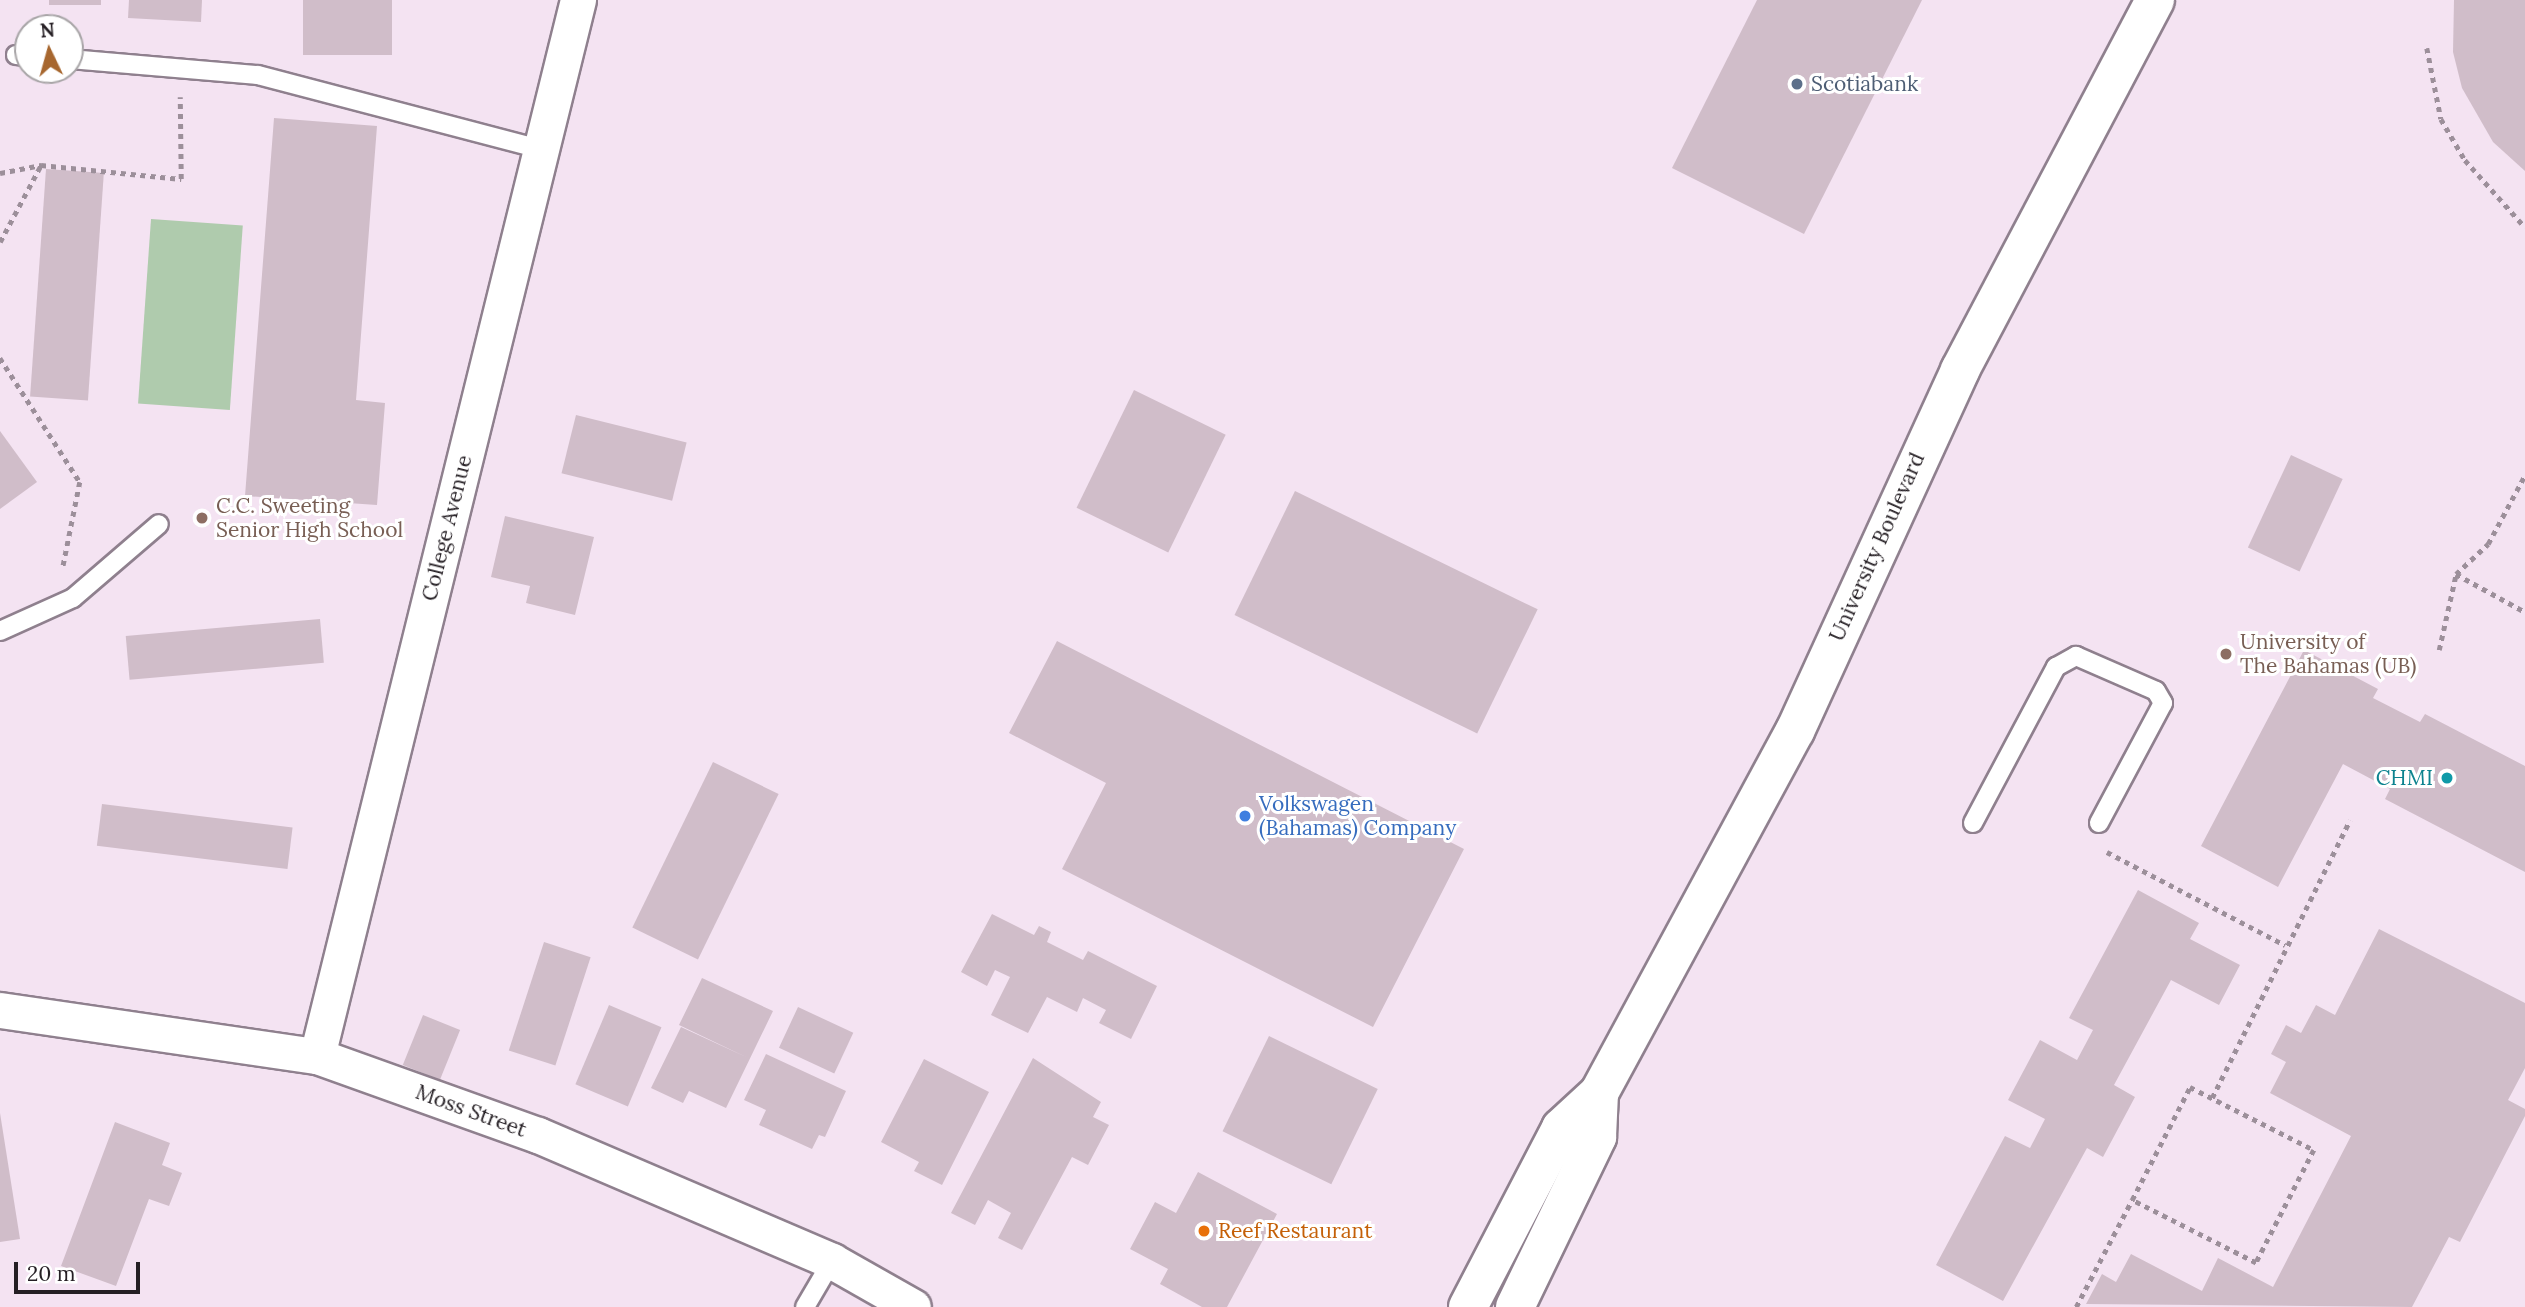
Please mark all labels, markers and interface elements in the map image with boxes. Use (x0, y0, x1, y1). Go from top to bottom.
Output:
north arrow (14, 14, 84, 84)
text: N (39, 17, 56, 43)
place label: Scotiabank (1811, 71, 1918, 97)
marker: Scotiabank (1789, 76, 1805, 92)
street label: University Boulevard (1824, 449, 1930, 645)
street label: College Avenue (417, 452, 477, 604)
place label: C.C. Sweeting Senior High School (216, 493, 403, 543)
marker: C.C. Sweeting Senior High School (194, 510, 210, 526)
place label: University of The Bahamas (UB) (2240, 629, 2416, 679)
marker: University of The Bahamas (UB) (2218, 646, 2234, 662)
place label: CHMI (2376, 765, 2433, 791)
marker: CHMI (2439, 770, 2455, 786)
place label: Volkswagen (Bahamas) Company (1259, 791, 1456, 841)
marker: Volkswagen (Bahamas) Company (1237, 808, 1253, 824)
street label: Moss Street (412, 1079, 530, 1143)
place label: Reef Restaurant (1218, 1218, 1372, 1244)
marker: Reef Restaurant (1196, 1223, 1212, 1239)
scale bar (18, 1248, 144, 1292)
text: 20 m (27, 1260, 76, 1287)

